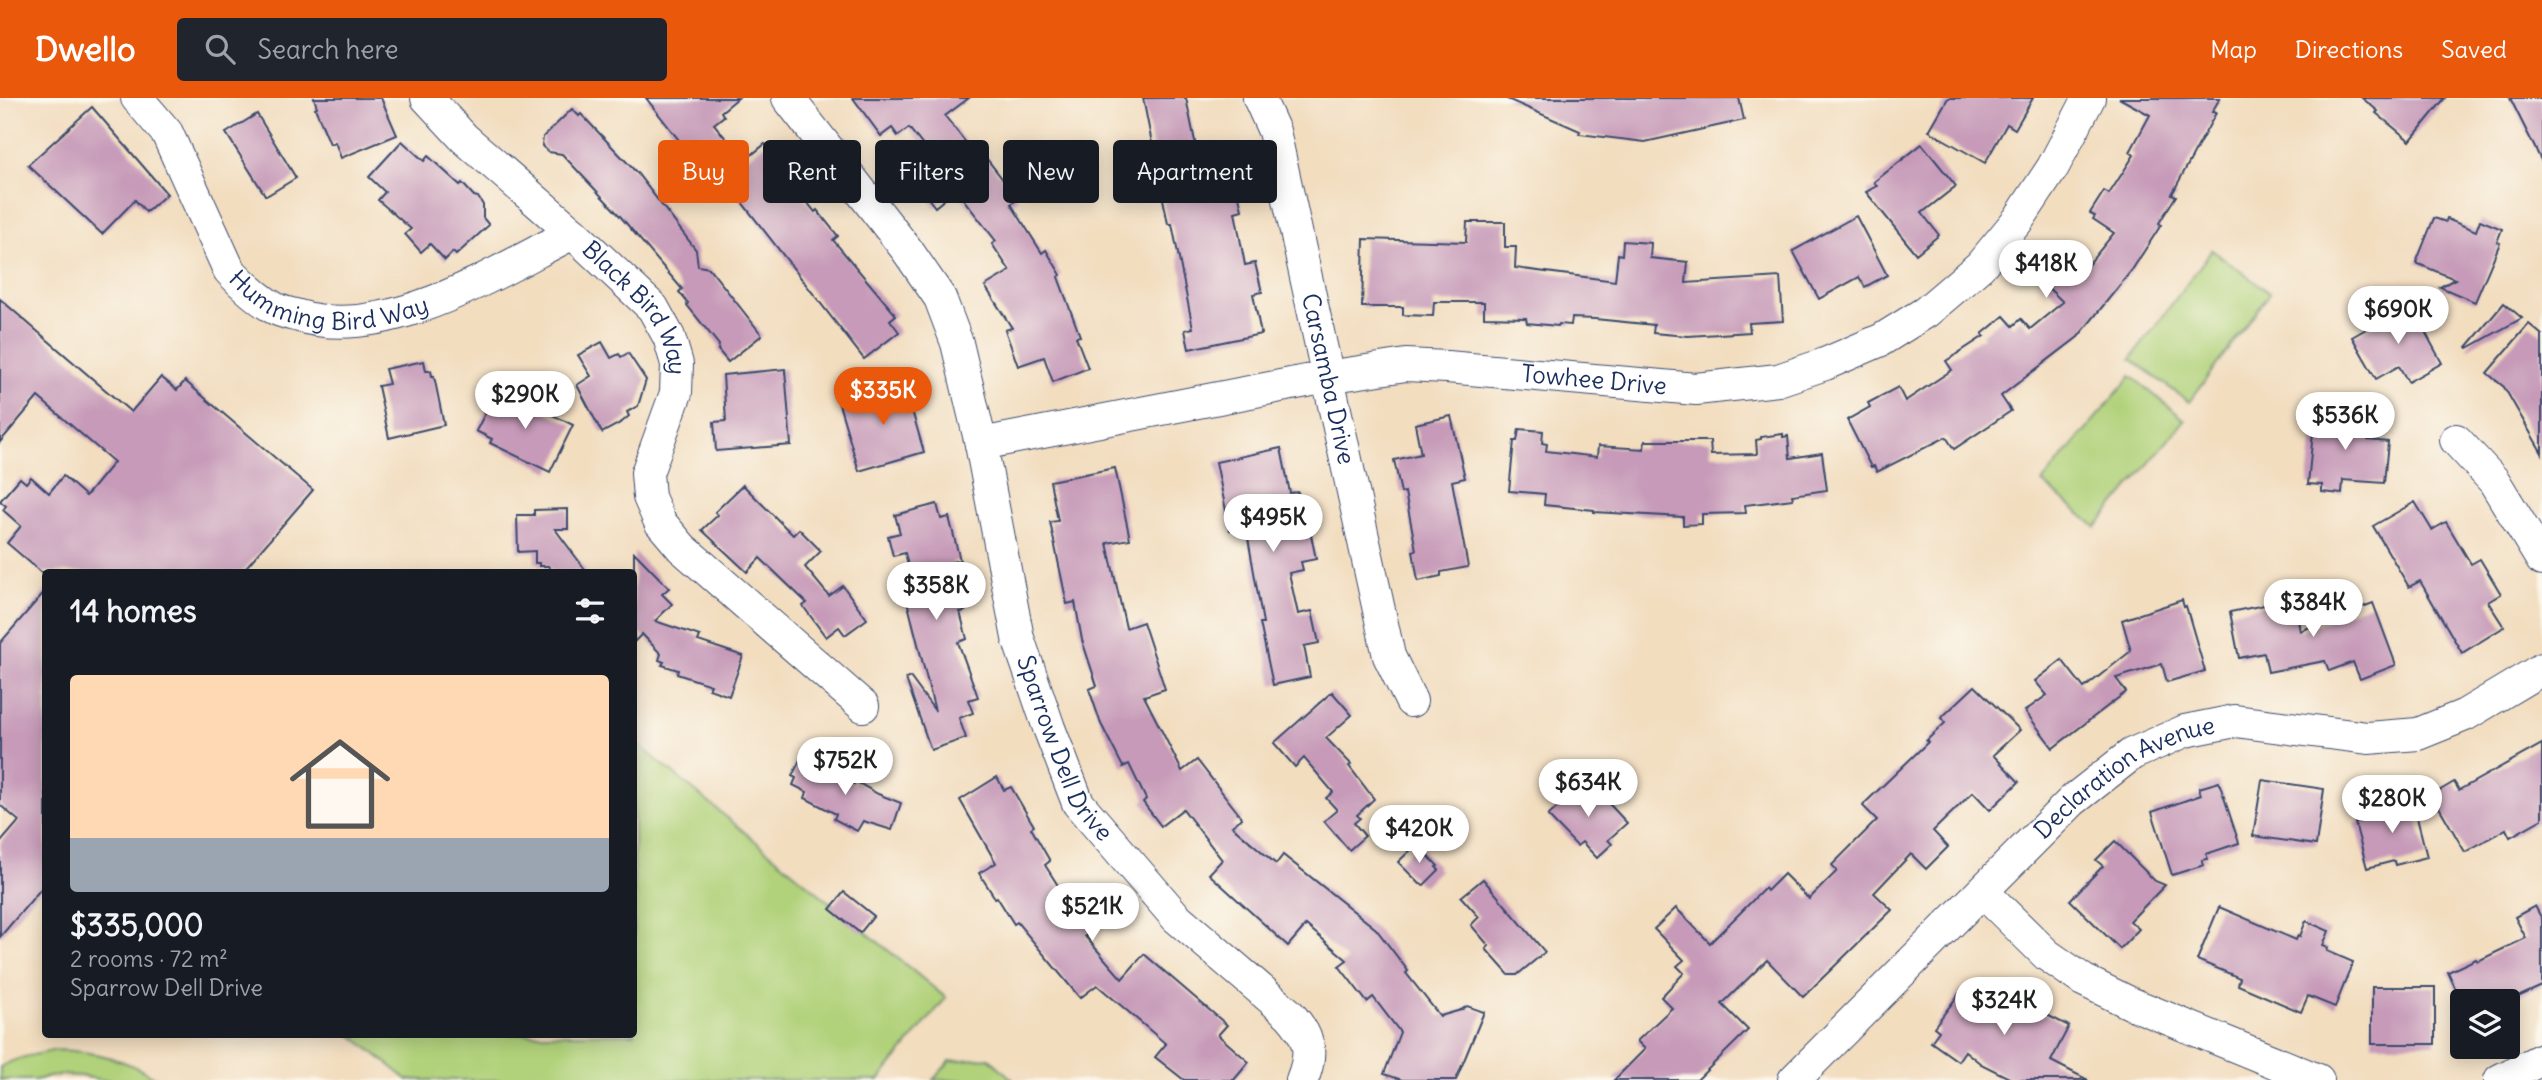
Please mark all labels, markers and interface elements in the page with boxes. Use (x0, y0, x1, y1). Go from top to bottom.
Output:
search box (177, 18, 667, 81)
text: Dwello (35, 28, 135, 70)
icon: search (201, 30, 239, 68)
text: Search here (257, 33, 398, 66)
text: Map (2210, 34, 2257, 64)
text: Directions (2295, 34, 2403, 64)
text: Saved (2441, 34, 2507, 64)
chip: Buy (658, 140, 749, 203)
chip: Rent (763, 140, 861, 203)
chip: Filters (875, 140, 989, 203)
chip: New (1003, 140, 1099, 203)
chip: Apartment (1113, 140, 1277, 203)
street label: Black Bird Way (577, 234, 693, 375)
pin: $418K (1997, 240, 2095, 300)
text: $418K (2015, 248, 2077, 277)
street label: Humming Bird Way (223, 263, 432, 336)
pin: $690K (2349, 286, 2447, 346)
street label: Carsamba Drive (1296, 290, 1363, 467)
text: $690K (2364, 294, 2432, 323)
street label: Towhee Drive (1520, 358, 1668, 400)
pin: $335K (834, 368, 932, 427)
pin: $290K (476, 372, 574, 431)
text: $335K (850, 375, 916, 404)
text: $290K (491, 379, 559, 408)
pin: $536K (2296, 392, 2394, 452)
text: $536K (2312, 400, 2378, 429)
pin: $495K (1224, 494, 1322, 554)
text: $495K (1240, 502, 1306, 531)
pin: $358K (887, 562, 985, 622)
text: $358K (903, 570, 969, 599)
pin: $384K (2264, 580, 2362, 639)
text: $384K (2280, 587, 2346, 616)
text: 14 homes (70, 592, 197, 630)
icon: filters (571, 592, 609, 630)
street label: Sparrow Dell Drive (1011, 651, 1120, 847)
street label: Declaration Avenue (2027, 709, 2217, 845)
icon: home (277, 721, 403, 847)
pin: $752K (796, 738, 894, 797)
text: $752K (813, 745, 877, 774)
pin: $634K (1539, 760, 1637, 819)
text: $634K (1555, 767, 1621, 796)
pin: $280K (2343, 776, 2441, 835)
text: $280K (2358, 783, 2426, 812)
pin: $420K (1370, 806, 1468, 865)
text: $420K (1385, 813, 1453, 842)
pin: $521K (1043, 884, 1141, 943)
text: $521K (1061, 891, 1123, 920)
text: $335,000 (70, 906, 203, 944)
text: 2 rooms · 72 m² (70, 944, 228, 973)
text: Sparrow Dell Drive (70, 973, 263, 1002)
pin: $324K (1955, 978, 2053, 1037)
text: $324K (1971, 985, 2037, 1014)
map controls (2450, 989, 2520, 1059)
button: layers (2450, 989, 2520, 1059)

